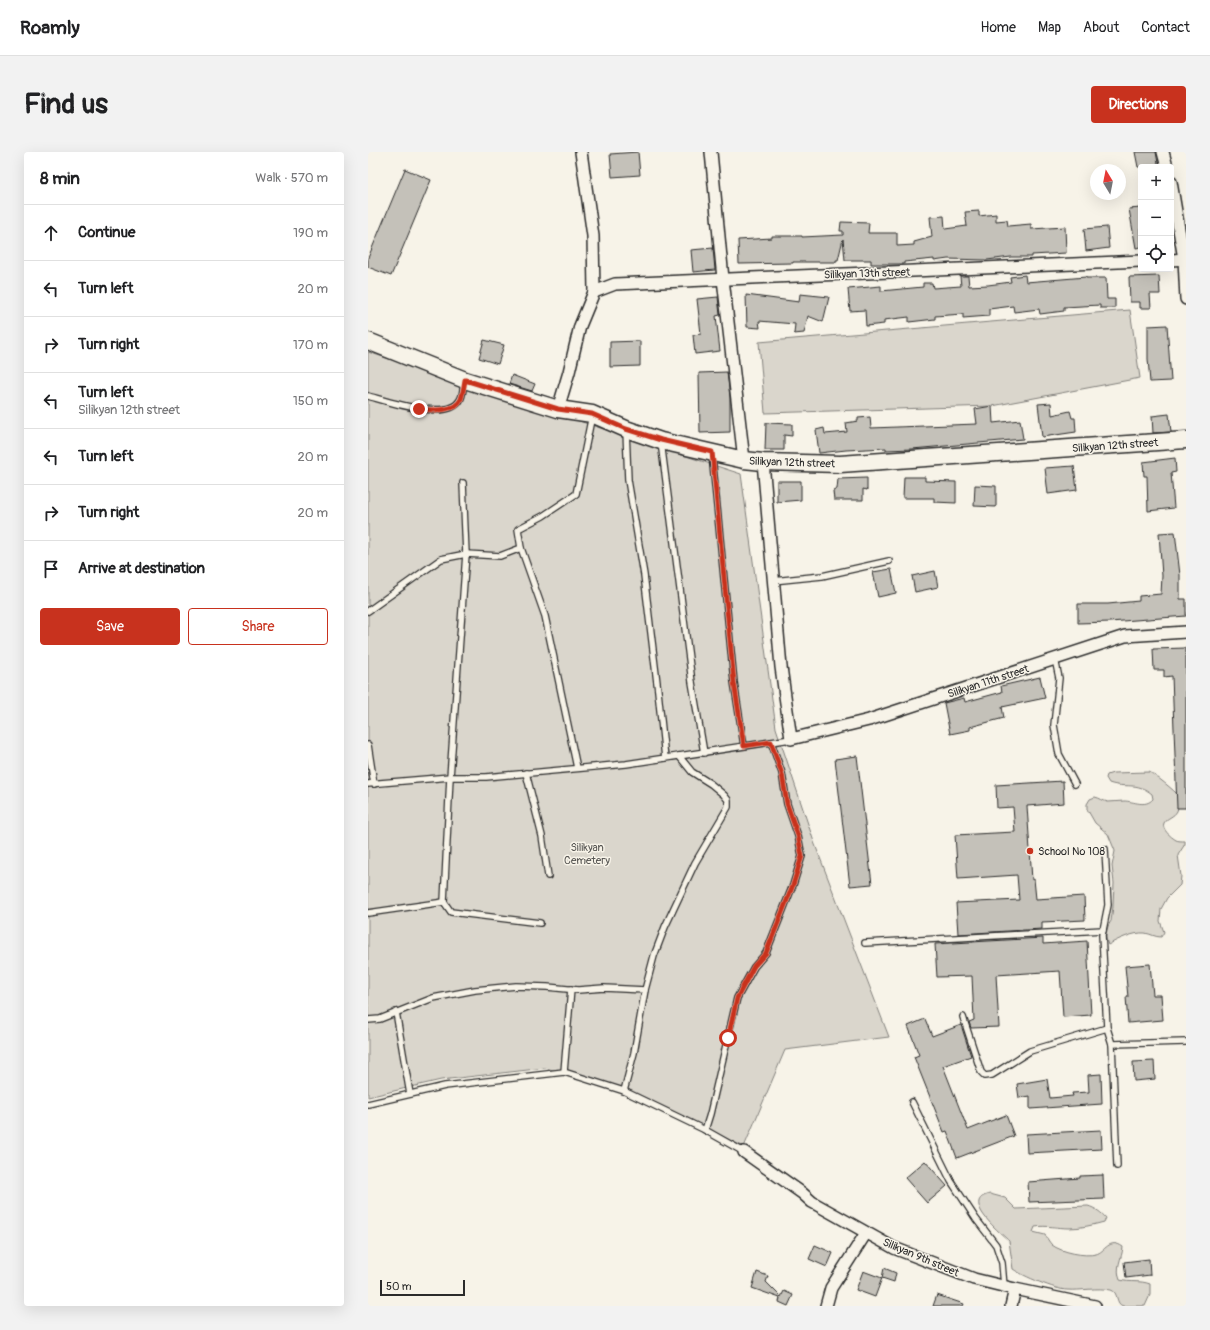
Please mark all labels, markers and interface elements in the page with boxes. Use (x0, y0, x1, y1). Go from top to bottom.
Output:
text: Roamly (20, 16, 80, 40)
text: Home (981, 19, 1016, 36)
text: Map (1038, 19, 1061, 36)
text: About (1083, 19, 1119, 36)
text: Contact (1141, 19, 1190, 36)
button: Directions (1091, 86, 1186, 123)
text: Find us (24, 87, 108, 122)
north arrow (1090, 164, 1126, 200)
map controls (1138, 164, 1174, 272)
button: + (1138, 164, 1174, 200)
text: 8 min (40, 168, 80, 189)
text: Walk · 570 m (255, 170, 328, 186)
button: − (1138, 200, 1174, 236)
icon: ahead (40, 222, 62, 244)
text: Continue (78, 223, 136, 242)
text: 190 m (293, 225, 328, 241)
button: locate (1138, 236, 1174, 272)
street label: Silikyan 13th street (824, 265, 911, 282)
icon: left (40, 278, 62, 300)
text: Turn left (78, 279, 134, 298)
text: 20 m (297, 281, 328, 297)
icon: right (40, 334, 62, 356)
text: Turn right (78, 335, 139, 354)
text: 170 m (293, 337, 328, 353)
text: Turn left (78, 383, 134, 402)
icon: left (40, 390, 62, 412)
text: 150 m (293, 393, 328, 409)
route end (410, 400, 428, 418)
text: Silikyan 12th street (78, 402, 180, 418)
street label: Silikyan 12th street (1071, 436, 1159, 455)
icon: left (40, 446, 62, 468)
text: Turn left (78, 447, 134, 466)
text: 20 m (297, 449, 328, 465)
street label: Silikyan 12th street (749, 454, 836, 471)
icon: right (40, 502, 62, 524)
text: Turn right (78, 503, 139, 522)
text: 20 m (297, 505, 328, 521)
icon: arrive (40, 558, 62, 580)
text: Arrive at destination (78, 559, 205, 578)
button: Save (40, 608, 180, 645)
button: Share (188, 608, 328, 645)
street label: Silikyan 11th street (946, 662, 1031, 701)
park label: Silikyan Cemetery (564, 841, 610, 867)
place label: School No 108 (1038, 845, 1106, 858)
marker: School No 108 (1025, 846, 1035, 856)
route start (719, 1029, 737, 1047)
street label: Silikyan 9th street (881, 1236, 961, 1280)
scale bar (380, 1278, 465, 1297)
text: 50 m (386, 1280, 412, 1293)

